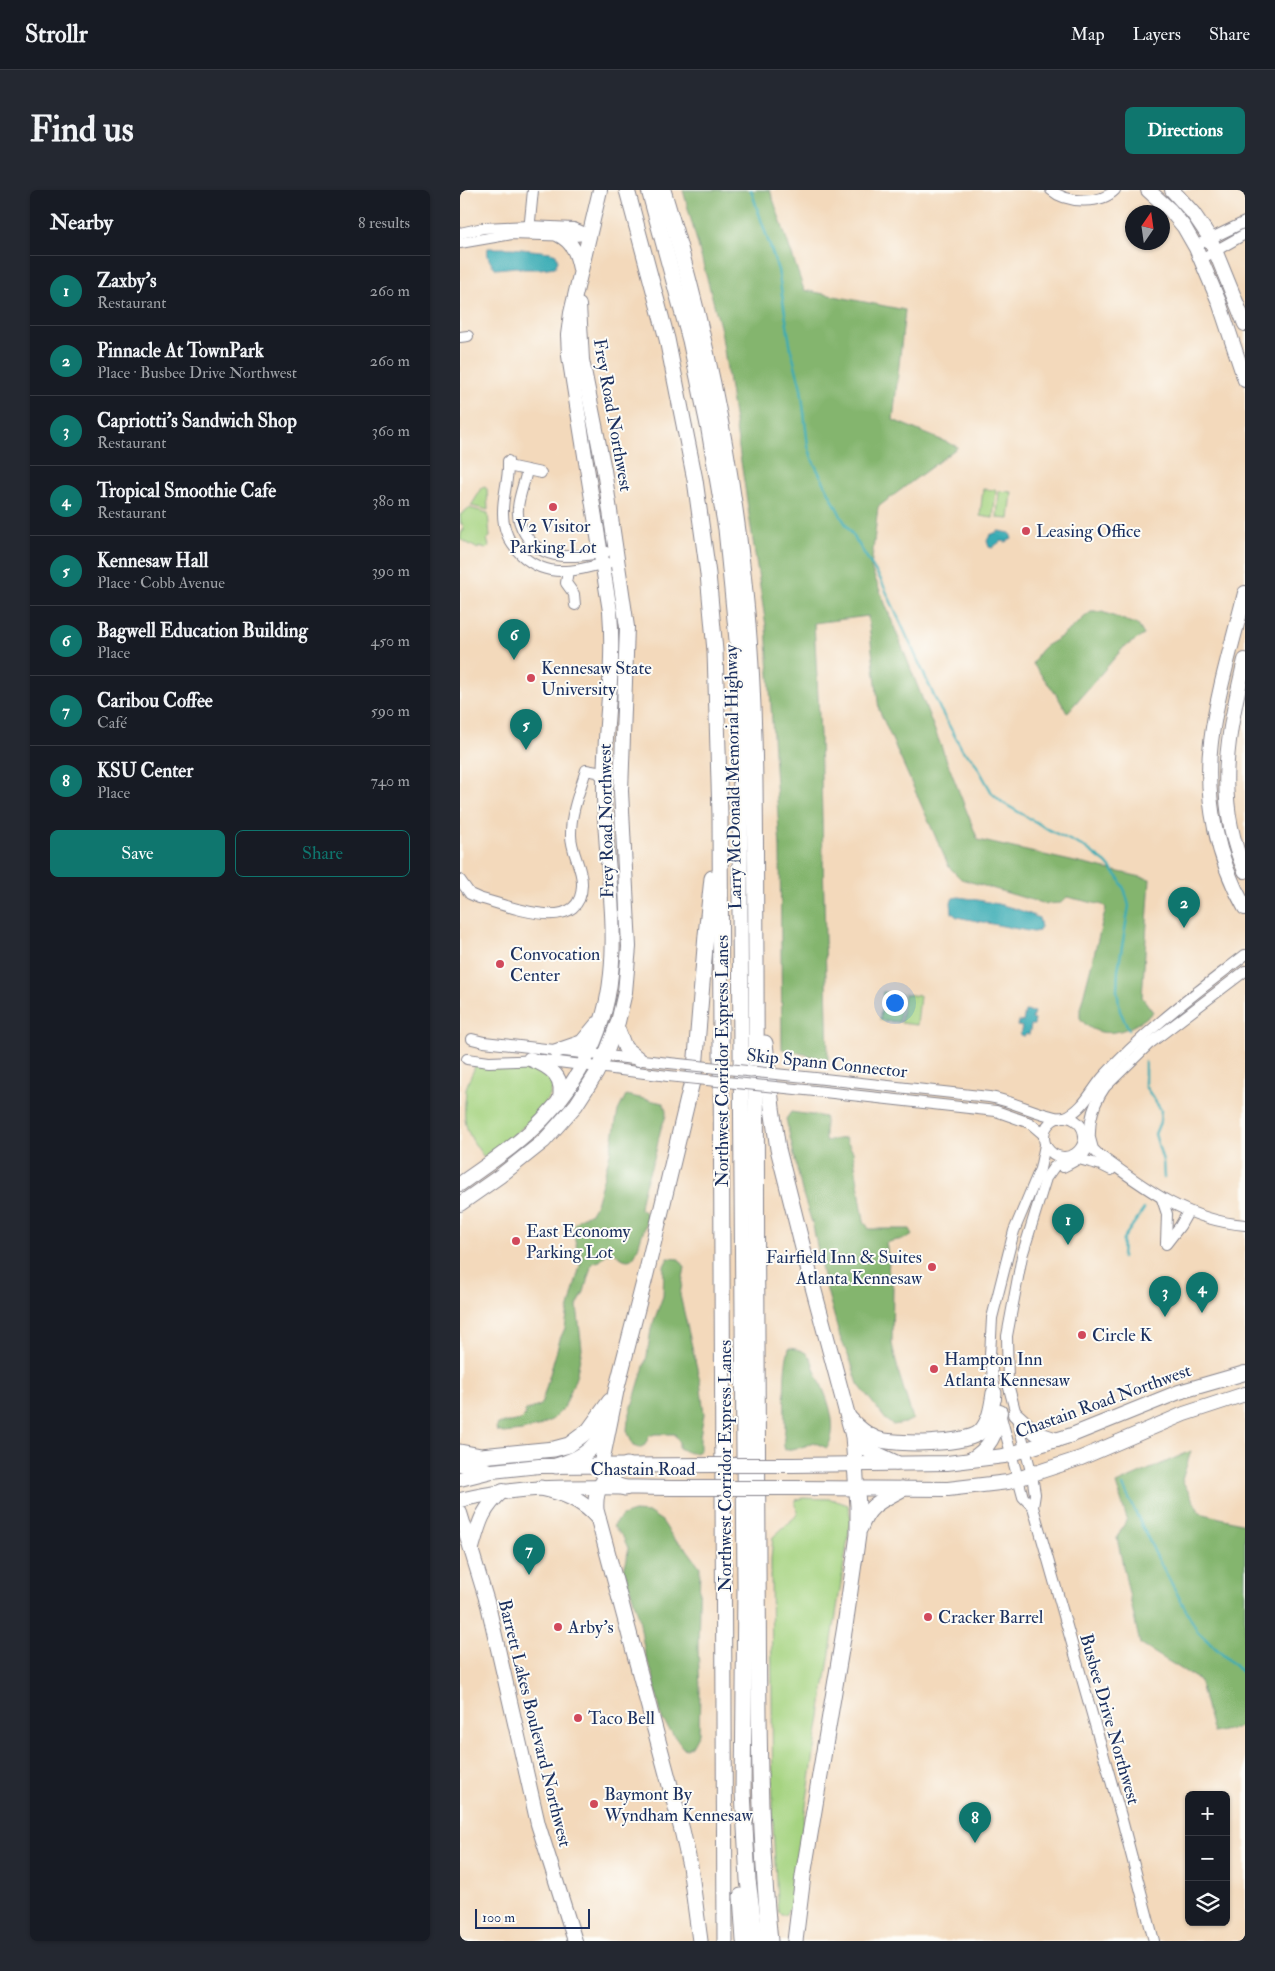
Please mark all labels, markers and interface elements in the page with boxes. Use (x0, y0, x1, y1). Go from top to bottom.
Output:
text: Strollr (25, 19, 88, 50)
text: Map (1071, 23, 1105, 46)
text: Layers (1133, 23, 1181, 46)
text: Share (1209, 23, 1250, 46)
button: Directions (1125, 107, 1245, 154)
text: Find us (30, 108, 134, 152)
north arrow (1125, 205, 1170, 250)
text: Nearby (50, 209, 113, 236)
text: 8 results (358, 213, 410, 233)
text: Zaxby's (97, 269, 157, 293)
text: 1 (63, 281, 69, 301)
text: 260 m (370, 281, 410, 301)
text: Restaurant (97, 293, 166, 313)
street label: Frey Road Northwest (588, 337, 637, 493)
text: Pinnacle At TownPark (97, 339, 264, 363)
text: 2 (62, 351, 70, 371)
text: 260 m (370, 351, 410, 371)
text: Place · Busbee Drive Northwest (97, 363, 297, 383)
text: Capriotti's Sandwich Shop (97, 409, 297, 433)
text: 3 (63, 421, 69, 441)
text: 360 m (372, 421, 410, 441)
text: Restaurant (97, 433, 166, 453)
text: Tropical Smoothie Cafe (97, 479, 276, 503)
text: 4 (62, 491, 70, 511)
text: 380 m (372, 491, 410, 511)
marker: V2 Visitor Parking Lot (547, 501, 559, 513)
text: Restaurant (97, 503, 166, 523)
place label: V2 Visitor Parking Lot (509, 515, 597, 559)
place label: Leasing Office (1036, 520, 1141, 543)
marker: Leasing Office (1020, 525, 1032, 537)
text: Kennesaw Hall (97, 549, 208, 573)
text: 5 (62, 561, 70, 581)
text: 390 m (372, 561, 410, 581)
text: Place · Cobb Avenue (97, 573, 225, 593)
text: Bagwell Education Building (97, 619, 308, 643)
pin: 6 (498, 619, 530, 660)
text: 6 (62, 631, 70, 651)
text: 450 m (371, 631, 410, 651)
text: Place (97, 643, 130, 663)
street label: Larry McDonald Memorial Highway (720, 643, 747, 910)
place label: Kennesaw State University (541, 657, 652, 701)
marker: Kennesaw State University (525, 672, 537, 684)
text: Caribou Coffee (97, 689, 213, 713)
text: 7 (62, 701, 70, 721)
text: 590 m (371, 701, 410, 721)
pin: 5 (510, 709, 542, 750)
text: Café (97, 713, 127, 733)
street label: Frey Road Northwest (594, 743, 619, 899)
text: KSU Center (97, 759, 193, 783)
text: 8 (62, 771, 70, 791)
text: 740 m (370, 771, 410, 791)
text: Place (97, 783, 130, 803)
button: Save (50, 830, 225, 877)
button: Share (235, 830, 410, 877)
pin: 2 (1168, 887, 1200, 928)
street label: Northwest Corridor Express Lanes (711, 935, 734, 1187)
place label: Convocation Center (510, 943, 600, 987)
marker: Convocation Center (494, 958, 506, 970)
your location (882, 990, 908, 1016)
street label: Skip Spann Connector (745, 1044, 909, 1083)
pin: 1 (1052, 1204, 1084, 1245)
place label: East Economy Parking Lot (526, 1220, 632, 1264)
marker: East Economy Parking Lot (510, 1235, 522, 1247)
place label: Fairfield Inn & Suites Atlanta Kennesaw (766, 1246, 923, 1290)
marker: Fairfield Inn & Suites Atlanta Kennesaw (926, 1261, 938, 1273)
pin: 4 (1186, 1272, 1218, 1313)
pin: 3 (1149, 1276, 1181, 1317)
place label: Circle K (1092, 1324, 1153, 1347)
marker: Circle K (1076, 1329, 1088, 1341)
street label: Northwest Corridor Express Lanes (714, 1340, 737, 1592)
place label: Hampton Inn Atlanta Kennesaw (943, 1348, 1071, 1392)
street label: Chastain Road Northwest (1012, 1359, 1194, 1444)
marker: Hampton Inn Atlanta Kennesaw (928, 1363, 940, 1375)
street label: Chastain Road (591, 1458, 696, 1481)
pin: 7 (513, 1534, 545, 1575)
street label: Barrett Lakes Boulevard Northwest (493, 1597, 577, 1850)
place label: Cracker Barrel (938, 1606, 1044, 1629)
marker: Cracker Barrel (922, 1611, 934, 1623)
place label: Arby's (567, 1616, 614, 1639)
marker: Arby's (552, 1621, 564, 1633)
street label: Busbee Drive Northwest (1074, 1631, 1145, 1807)
place label: Taco Bell (588, 1707, 655, 1730)
marker: Taco Bell (572, 1712, 584, 1724)
place label: Baymont By Wyndham Kennesaw (603, 1783, 753, 1827)
map controls (1185, 1791, 1230, 1926)
button: + (1185, 1791, 1230, 1836)
marker: Baymont By Wyndham Kennesaw (588, 1798, 600, 1810)
pin: 8 (959, 1802, 991, 1843)
button: − (1185, 1836, 1230, 1881)
button: layers (1185, 1881, 1230, 1926)
scale bar (475, 1906, 590, 1929)
text: 100 m (482, 1909, 515, 1926)

